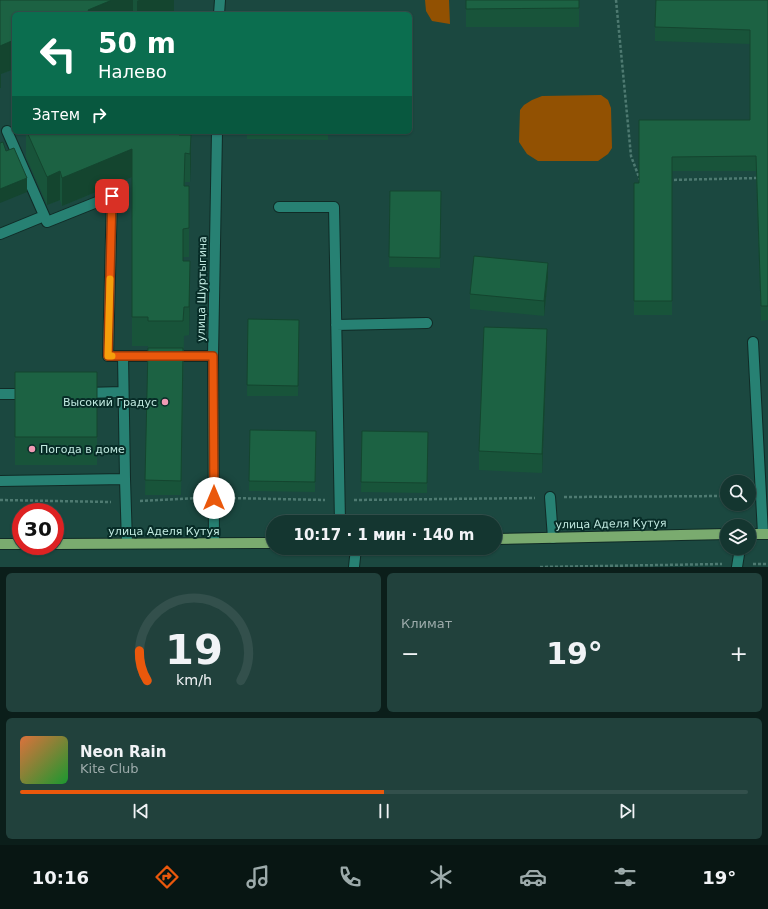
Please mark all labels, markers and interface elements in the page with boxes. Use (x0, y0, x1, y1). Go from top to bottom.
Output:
text: 50 m (98, 27, 176, 60)
icon: left (32, 28, 84, 80)
text: Налево (98, 61, 167, 82)
icon: right (88, 104, 110, 126)
text: Затем (32, 106, 80, 124)
pin (95, 179, 129, 213)
icon: arrive (101, 185, 123, 207)
street label: улица Шуртыгина (195, 236, 209, 342)
place label: Высокий Градус (63, 396, 157, 409)
marker: Высокий Градус (160, 397, 170, 407)
place label: Погода в доме (40, 443, 125, 456)
marker: Погода в доме (27, 444, 37, 454)
map controls (720, 475, 756, 555)
button: search (720, 475, 756, 511)
position arrow (193, 477, 235, 519)
speed limit sign: 30 (12, 503, 64, 555)
street label: улица Аделя Кутуя (555, 517, 667, 531)
button: layers (720, 519, 756, 555)
street label: улица Аделя Кутуя (108, 525, 220, 538)
text: 10:17 · 1 мин · 140 m (294, 526, 475, 544)
text: Климат (401, 616, 452, 631)
text: 19 (165, 624, 222, 673)
text: 19° (546, 636, 603, 671)
text: − (401, 641, 419, 666)
text: + (730, 641, 748, 666)
text: km/h (175, 671, 212, 687)
text: Neon Rain (80, 743, 166, 761)
text: Kite Club (80, 761, 139, 776)
icon: previous (130, 800, 152, 822)
icon: pause (373, 800, 395, 822)
icon: next (616, 800, 638, 822)
icon: directions (153, 863, 181, 891)
icon: music (244, 863, 272, 891)
icon: phone (336, 863, 364, 891)
icon: climate (427, 863, 455, 891)
icon: car (519, 863, 547, 891)
icon: filters (611, 863, 639, 891)
text: 10:16 (32, 867, 89, 888)
text: 19° (702, 867, 736, 888)

